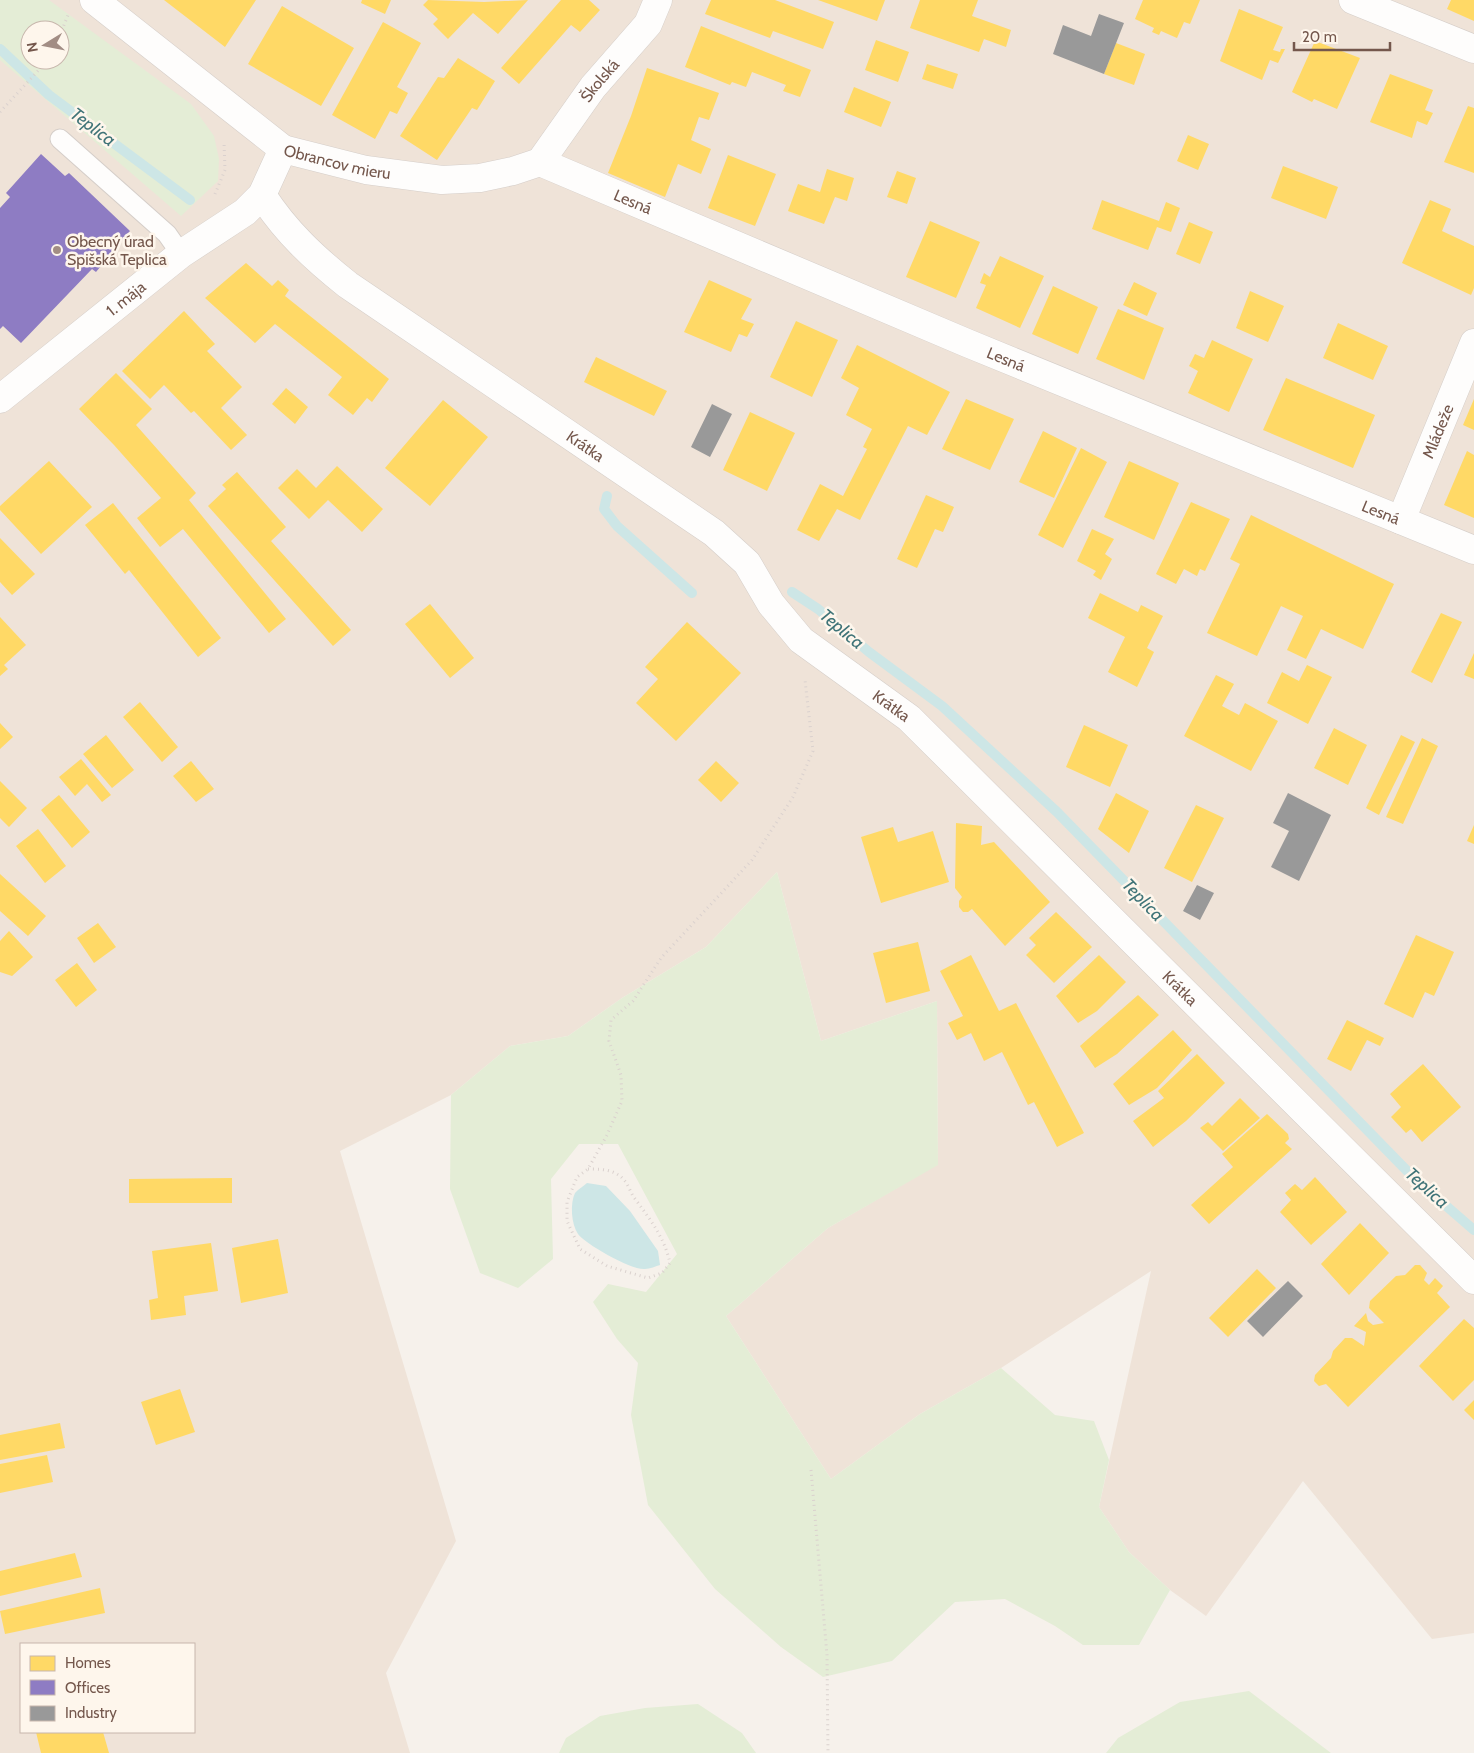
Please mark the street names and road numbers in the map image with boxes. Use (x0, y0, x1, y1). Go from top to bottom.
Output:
street label: Školská (576, 55, 623, 106)
street label: Obrancov mieru (282, 141, 392, 183)
street label: Lesná (611, 185, 655, 218)
street label: 1. mája (102, 277, 150, 320)
street label: Lesná (984, 343, 1028, 376)
street label: Mládeže (1418, 401, 1458, 461)
street label: Krátka (563, 427, 608, 466)
street label: Lesná (1359, 496, 1403, 529)
street label: Krátka (869, 686, 914, 726)
street label: Krátka (1158, 967, 1202, 1010)

